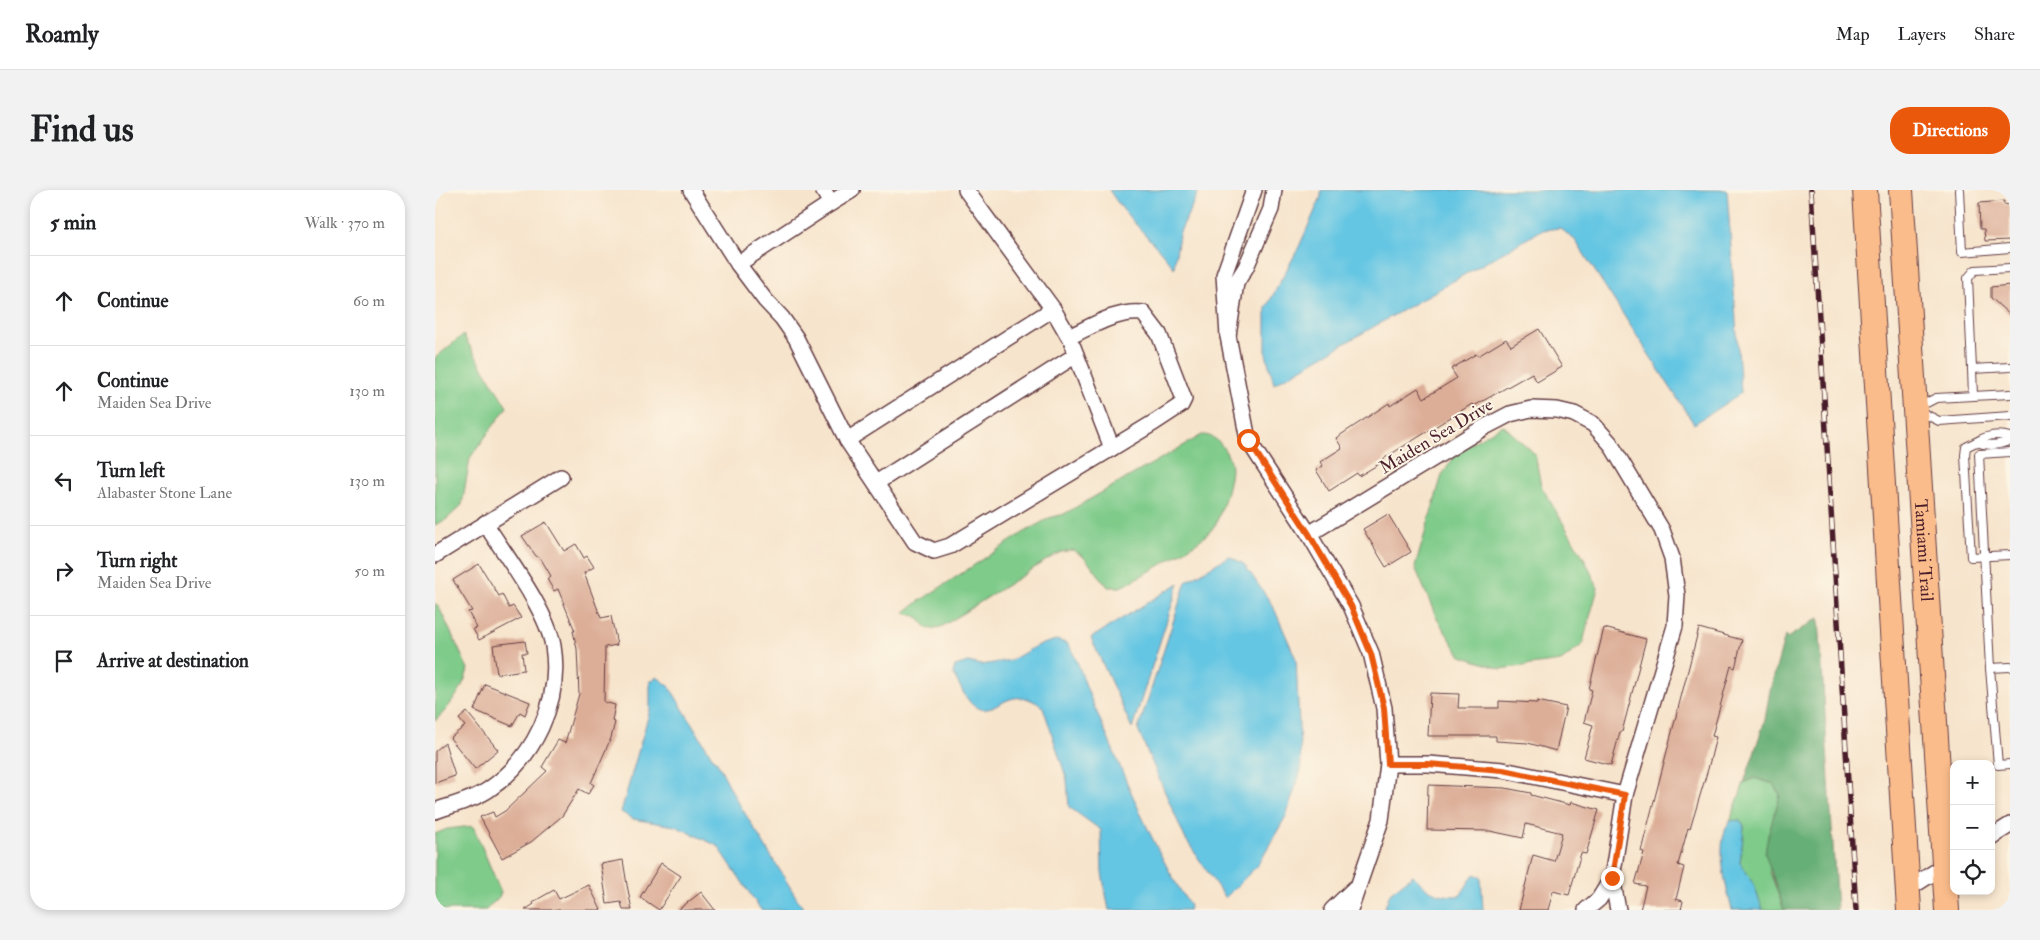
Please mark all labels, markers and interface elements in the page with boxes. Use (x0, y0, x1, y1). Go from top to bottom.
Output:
text: Roamly (25, 19, 99, 50)
text: Map (1836, 23, 1870, 46)
text: Layers (1898, 23, 1946, 46)
text: Share (1974, 23, 2015, 46)
button: Directions (1890, 107, 2010, 154)
text: Find us (30, 108, 134, 152)
text: 5 min (50, 209, 96, 236)
text: Walk · 370 m (304, 213, 385, 233)
icon: ahead (50, 287, 78, 315)
text: Continue (97, 289, 168, 313)
text: 60 m (353, 291, 385, 311)
text: Continue (97, 369, 168, 393)
icon: ahead (50, 377, 78, 405)
text: 130 m (349, 381, 385, 401)
text: Maiden Sea Drive (97, 393, 211, 413)
street label: Maiden Sea Drive (1375, 393, 1498, 479)
route start (1237, 429, 1260, 452)
text: Turn left (97, 459, 165, 483)
icon: left (50, 467, 78, 495)
text: 130 m (349, 471, 385, 491)
text: Alabaster Stone Lane (97, 483, 232, 503)
street label: Tamiami Trail (1909, 498, 1938, 603)
text: Turn right (97, 549, 177, 573)
icon: right (50, 557, 78, 585)
text: 50 m (354, 561, 385, 581)
text: Maiden Sea Drive (97, 573, 211, 593)
icon: arrive (50, 647, 78, 675)
text: Arrive at destination (97, 649, 249, 673)
map controls (1950, 760, 1995, 895)
button: + (1950, 760, 1995, 805)
button: − (1950, 805, 1995, 850)
button: locate (1950, 850, 1995, 895)
route end (1601, 867, 1624, 890)

